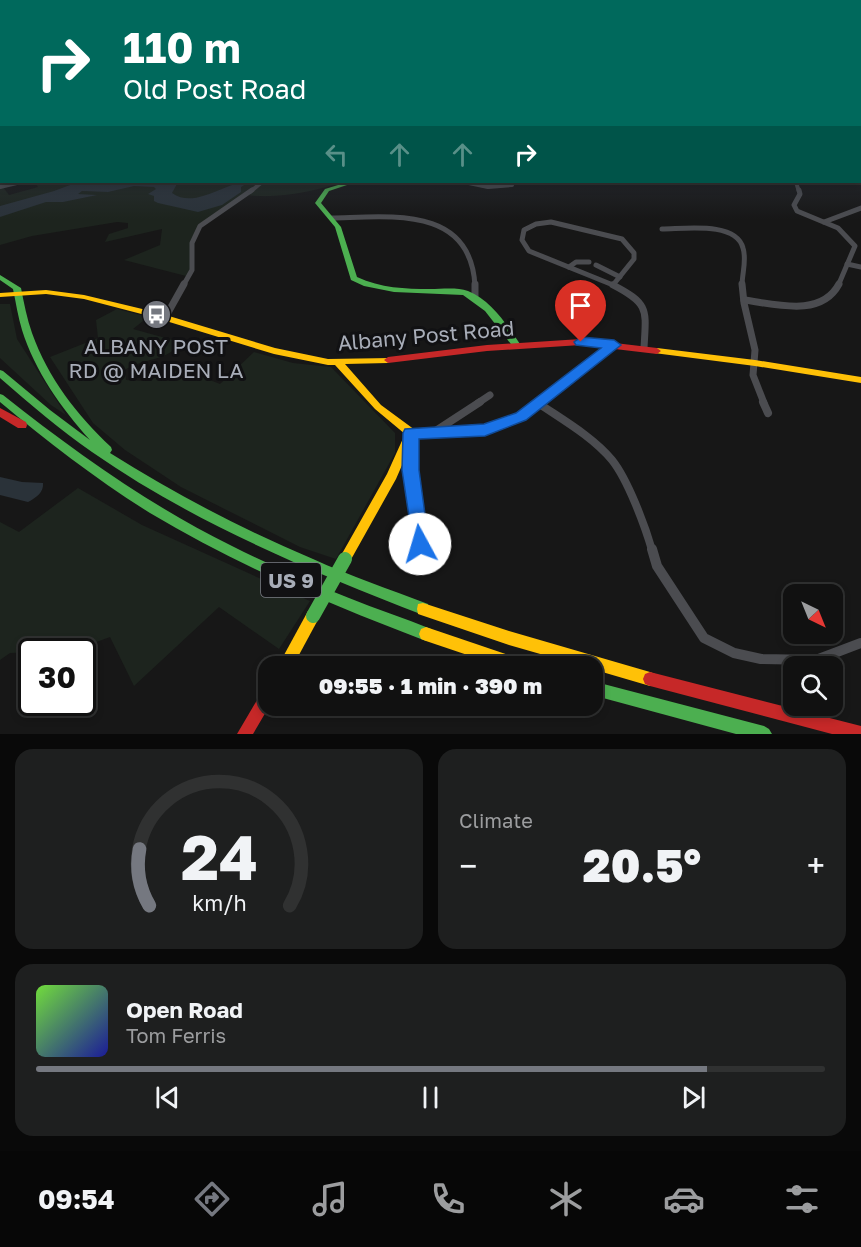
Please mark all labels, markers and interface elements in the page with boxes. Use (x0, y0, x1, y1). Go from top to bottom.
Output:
text: 110 m (123, 22, 241, 72)
icon: right (24, 24, 102, 102)
text: Old Post Road (123, 73, 306, 105)
icon: left (320, 138, 353, 171)
icon: ahead (383, 138, 416, 171)
icon: ahead (446, 138, 479, 171)
icon: right (509, 138, 542, 171)
pin (555, 280, 606, 342)
icon: arrive (564, 289, 597, 322)
bus stop icon: ALBANY POST RD @ MAIDEN LA (140, 299, 172, 331)
street label: Albany Post Road (337, 314, 515, 356)
place label: ALBANY POST RD @ MAIDEN LA (68, 333, 244, 383)
position arrow (388, 512, 452, 576)
road number: US 9 (261, 563, 321, 597)
north arrow (783, 584, 843, 644)
map controls (783, 584, 843, 716)
speed limit sign: 30 (18, 638, 96, 716)
button: search (783, 656, 843, 716)
text: 09:55 · 1 min · 390 m (319, 672, 542, 699)
text: Climate (459, 808, 533, 832)
text: 24 (180, 819, 258, 894)
text: 20.5° (583, 838, 701, 892)
text: − (459, 846, 477, 885)
text: + (807, 846, 825, 885)
text: km/h (192, 890, 246, 916)
text: Open Road (126, 996, 243, 1023)
text: Tom Ferris (126, 1023, 226, 1047)
icon: previous (151, 1081, 184, 1114)
icon: pause (414, 1081, 447, 1114)
icon: next (677, 1081, 710, 1114)
icon: directions (191, 1178, 233, 1220)
icon: music (309, 1178, 351, 1220)
icon: phone (427, 1178, 469, 1220)
icon: climate (545, 1178, 587, 1220)
icon: car (663, 1178, 705, 1220)
icon: filters (781, 1178, 823, 1220)
text: 09:54 (38, 1183, 115, 1215)

